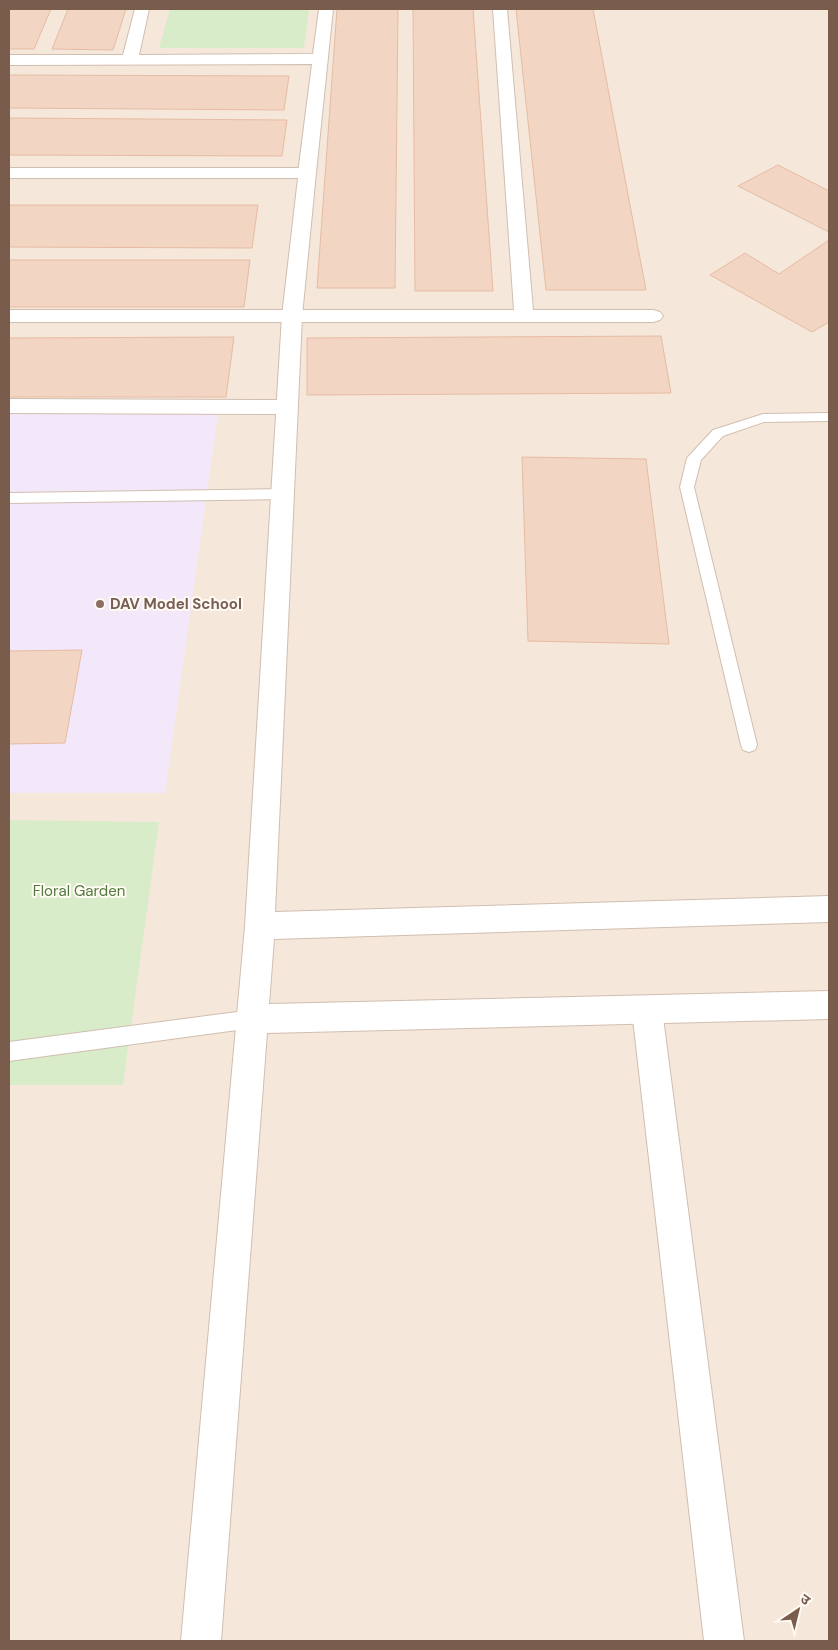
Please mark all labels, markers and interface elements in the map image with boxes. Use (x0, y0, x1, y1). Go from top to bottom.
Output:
place label: DAV Model School (110, 594, 242, 614)
marker: DAV Model School (94, 598, 106, 610)
park label: Floral Garden (33, 881, 125, 901)
north arrow (773, 1585, 823, 1635)
text: उ (797, 1590, 815, 1610)

